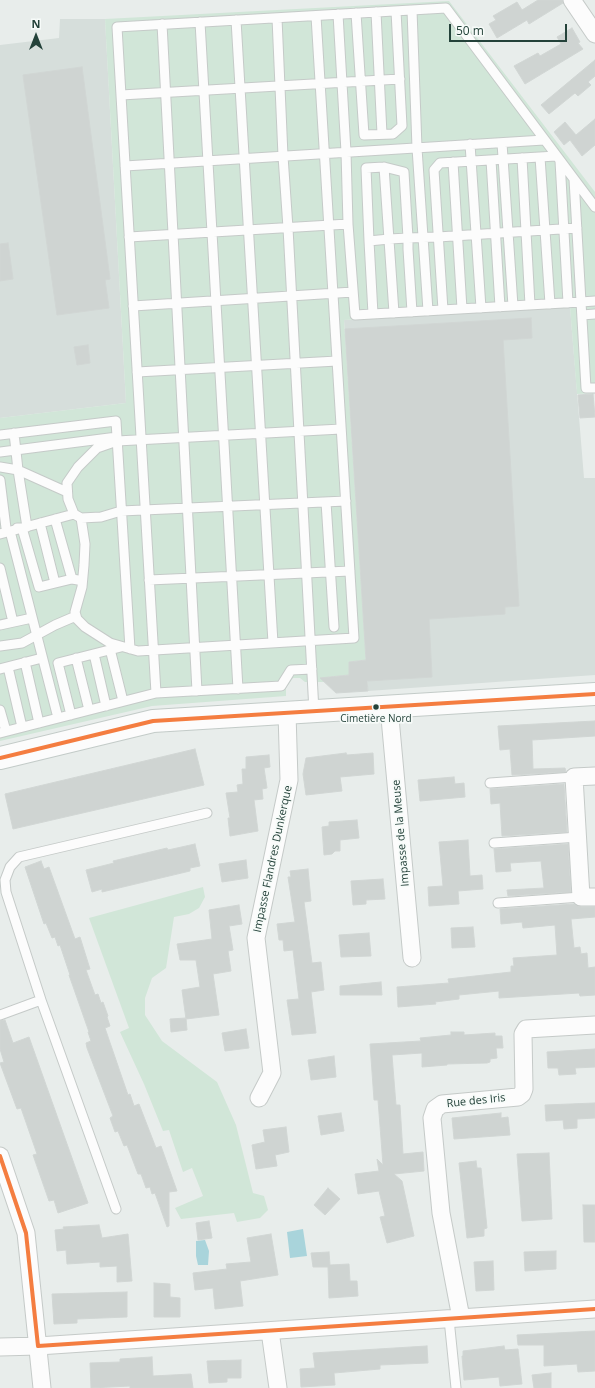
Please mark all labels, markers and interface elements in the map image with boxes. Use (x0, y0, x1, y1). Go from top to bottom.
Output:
north arrow (16, 16, 56, 56)
text: N (32, 16, 40, 31)
scale bar (451, 16, 569, 42)
text: 50 m (456, 22, 484, 39)
marker: Cimetière Nord (371, 702, 381, 712)
place label: Cimetière Nord (340, 713, 412, 725)
street label: Impasse de la Meuse (390, 779, 412, 887)
street label: Impasse Flandres Dunkerque (251, 784, 295, 934)
street label: Rue des Iris (446, 1091, 506, 1111)

